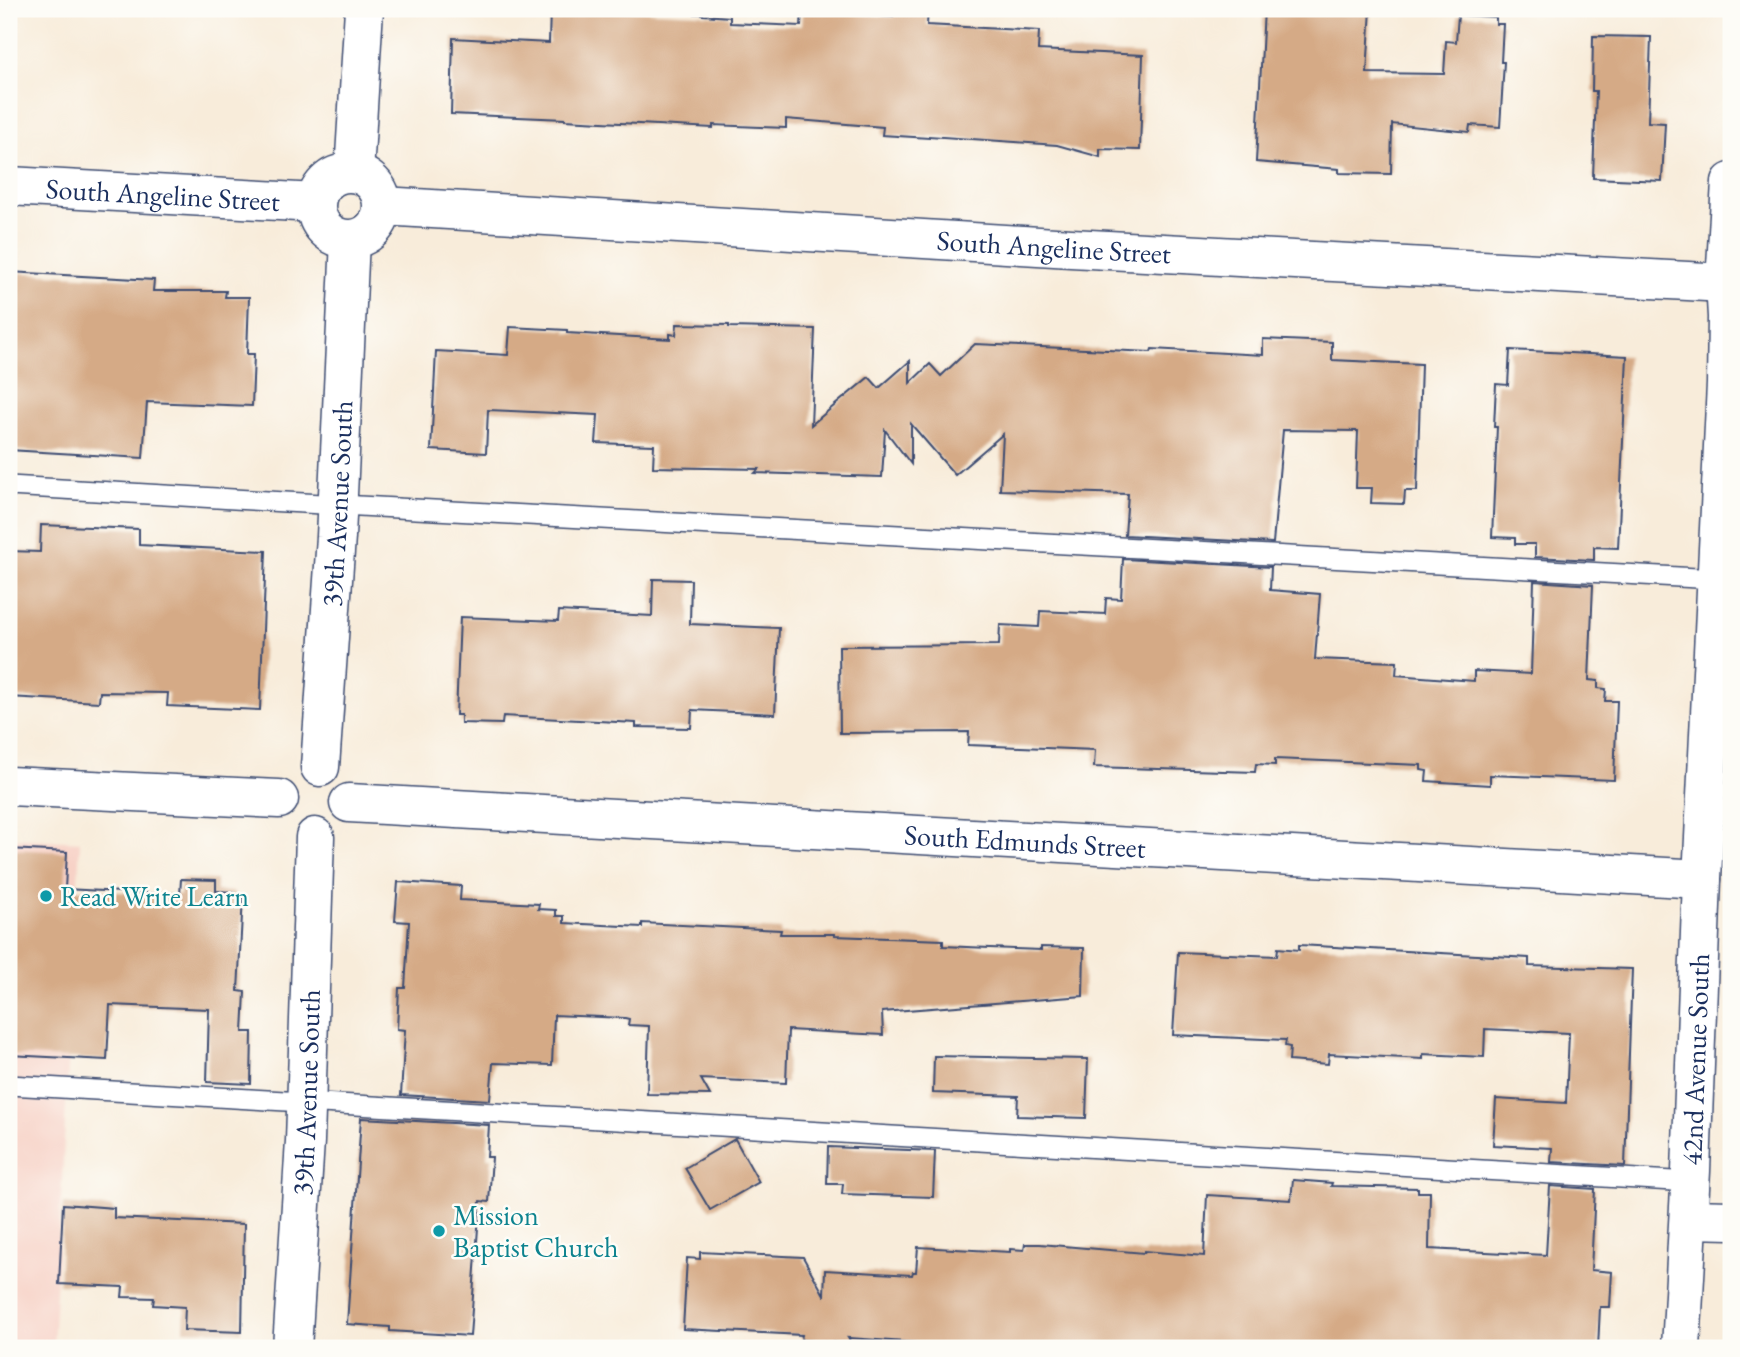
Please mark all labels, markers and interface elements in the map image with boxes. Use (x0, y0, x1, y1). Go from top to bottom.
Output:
street label: South Angeline Street (45, 170, 281, 219)
street label: South Angeline Street (936, 222, 1172, 271)
street label: 39th Avenue South (313, 400, 360, 608)
street label: South Edmunds Street (903, 816, 1147, 866)
place label: Read Write Learn (60, 878, 249, 914)
marker: Read Write Learn (38, 888, 54, 904)
street label: 42nd Avenue South (1673, 953, 1717, 1166)
street label: 39th Avenue South (284, 989, 328, 1197)
place label: Mission Baptist Church (453, 1197, 618, 1265)
marker: Mission Baptist Church (431, 1223, 447, 1239)

